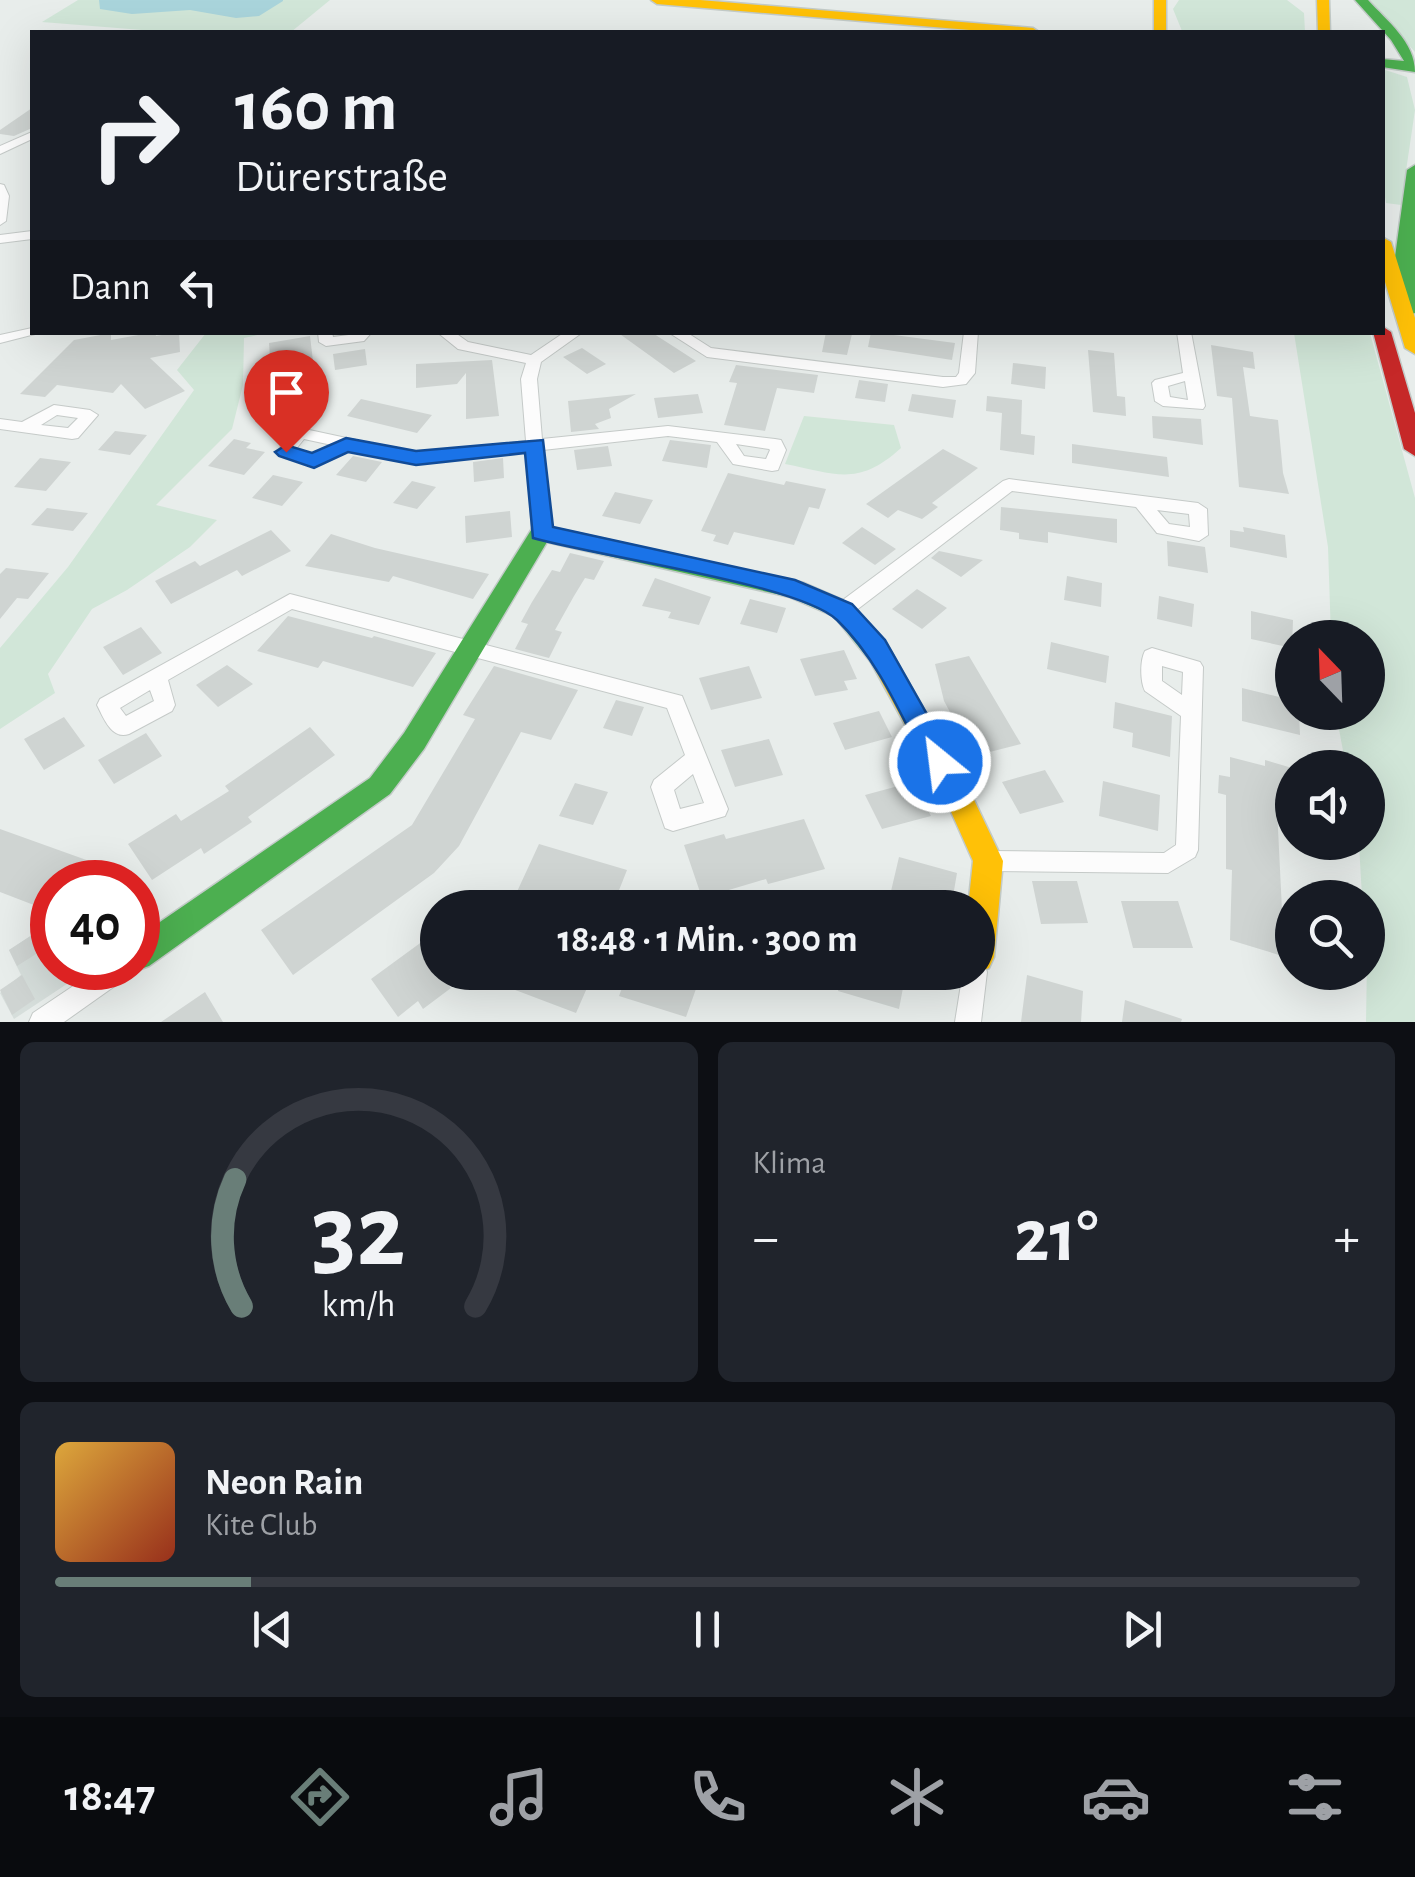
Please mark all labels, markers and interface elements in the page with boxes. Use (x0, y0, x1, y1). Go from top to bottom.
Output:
icon: right (70, 70, 200, 200)
text: 160 m (235, 73, 398, 143)
text: Dürerstraße (235, 155, 448, 200)
icon: left (171, 260, 226, 315)
text: Dann (70, 269, 151, 307)
pin (244, 350, 329, 453)
icon: arrive (259, 365, 314, 420)
north arrow (1275, 620, 1385, 730)
map controls (1275, 620, 1385, 990)
position arrow (888, 710, 992, 814)
button: sound (1275, 750, 1385, 860)
speed limit sign: 40 (30, 860, 160, 990)
button: search (1275, 880, 1385, 990)
text: 18:48 · 1 Min. · 300 m (557, 921, 858, 959)
text: Klima (753, 1147, 826, 1179)
text: 32 (312, 1181, 406, 1285)
text: 21° (1014, 1200, 1098, 1275)
text: − (753, 1211, 779, 1266)
text: + (1334, 1211, 1360, 1266)
text: km/h (322, 1287, 396, 1323)
text: Neon Rain (205, 1464, 363, 1502)
text: Kite Club (205, 1509, 317, 1541)
icon: previous (245, 1602, 300, 1657)
icon: pause (680, 1602, 735, 1657)
icon: next (1115, 1602, 1170, 1657)
icon: directions (285, 1762, 355, 1832)
icon: music (484, 1762, 554, 1832)
icon: phone (683, 1762, 753, 1832)
icon: climate (882, 1762, 952, 1832)
icon: car (1081, 1762, 1151, 1832)
icon: filters (1280, 1762, 1350, 1832)
text: 18:47 (65, 1774, 155, 1819)

